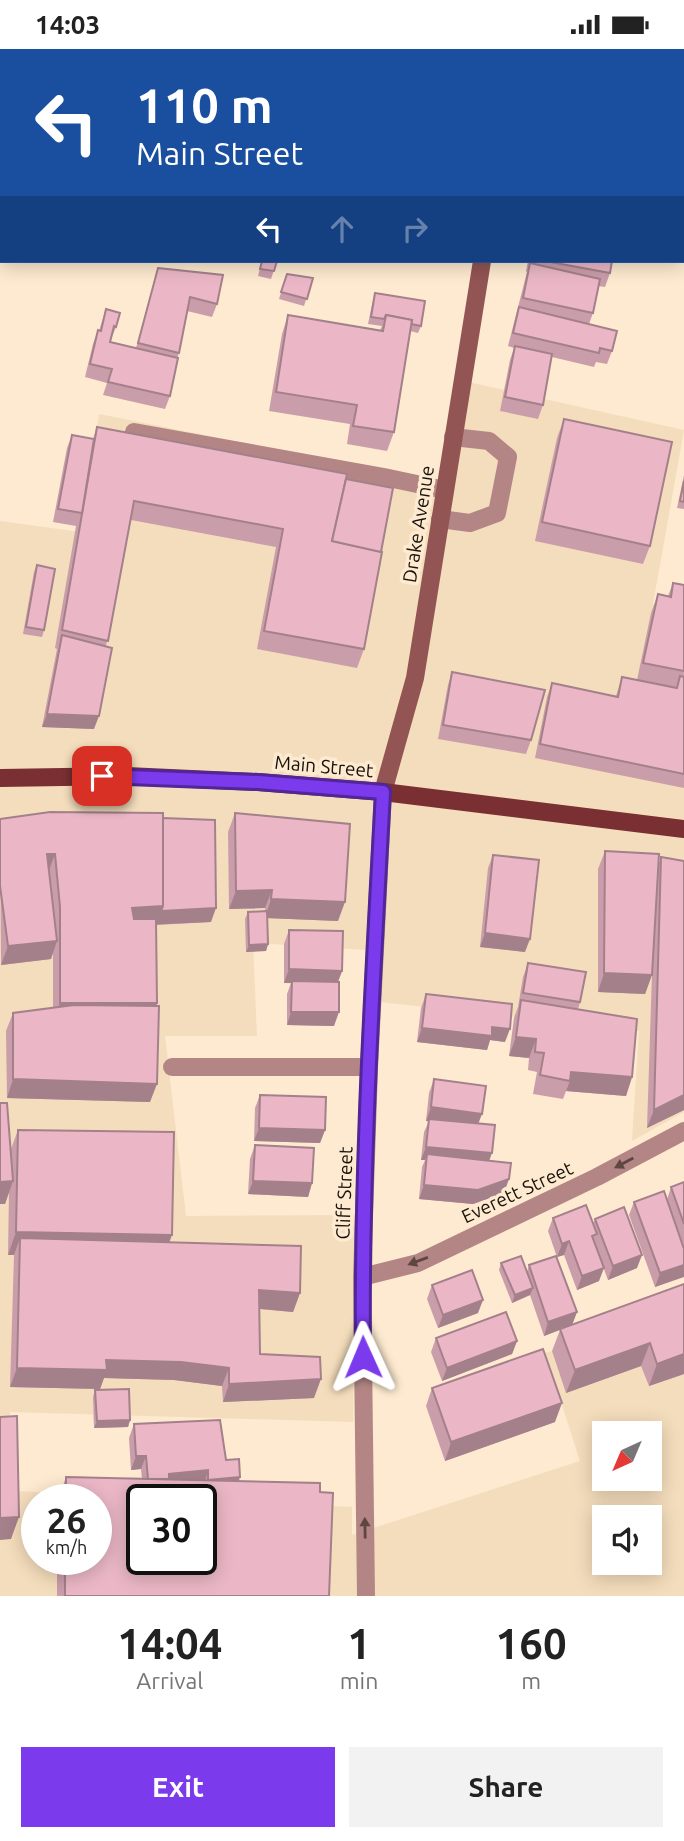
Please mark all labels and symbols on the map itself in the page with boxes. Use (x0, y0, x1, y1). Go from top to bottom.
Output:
street label: Drake Avenue (398, 464, 438, 584)
pin (72, 746, 132, 806)
street label: Main Street (274, 751, 375, 781)
street label: Cliff Street (331, 1146, 357, 1240)
street label: Everett Street (458, 1156, 577, 1227)
one-way arrow (614, 1157, 634, 1169)
one-way arrow (408, 1256, 429, 1267)
position arrow (326, 1320, 400, 1394)
north arrow (592, 1421, 662, 1491)
speed limit sign: 30 (126, 1484, 217, 1575)
one-way arrow (360, 1517, 371, 1539)

